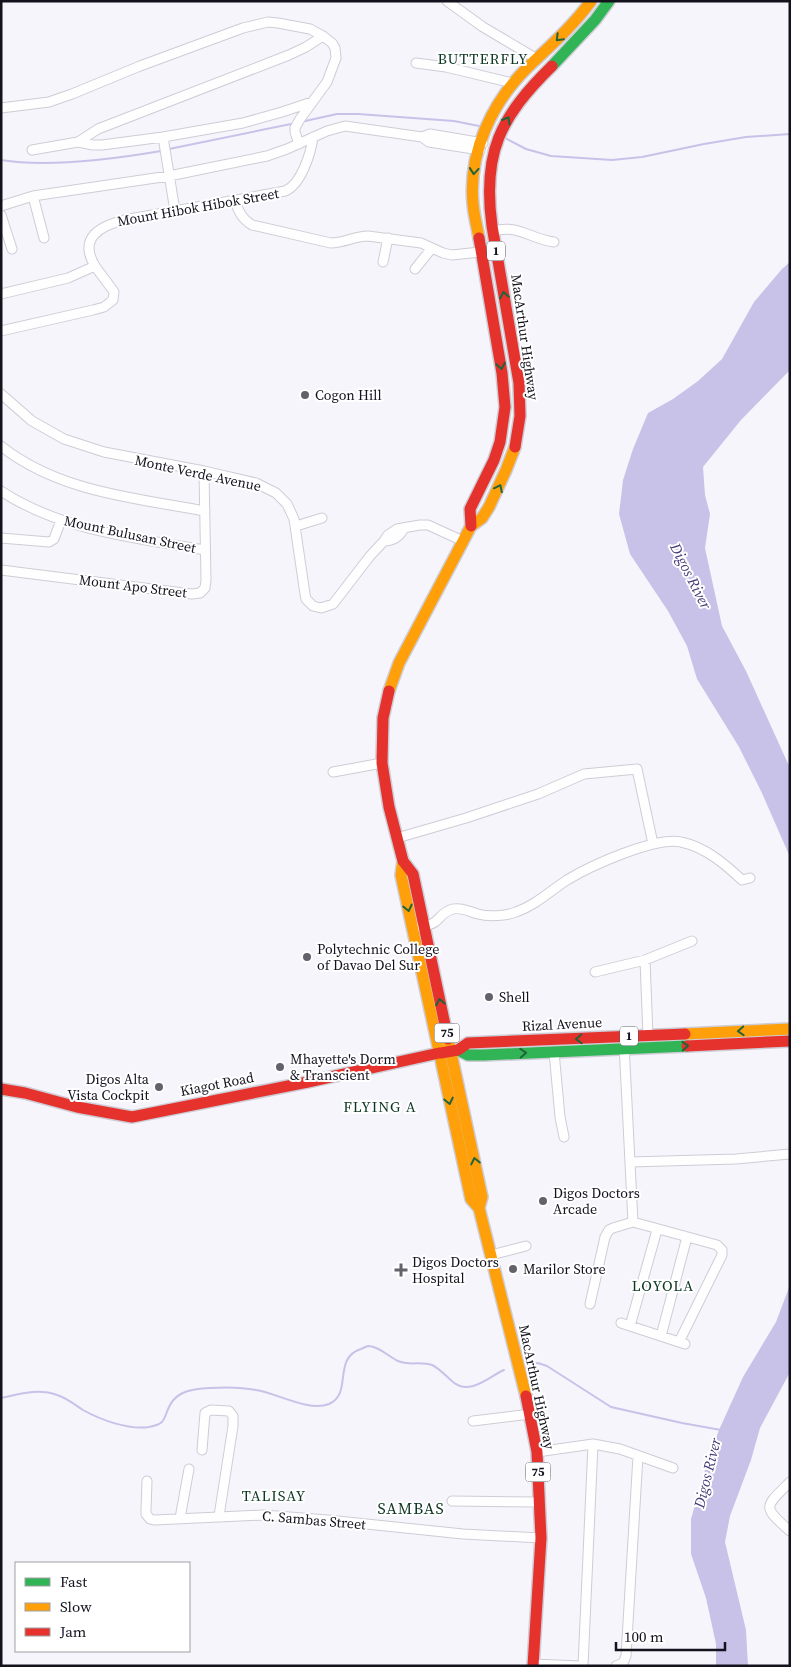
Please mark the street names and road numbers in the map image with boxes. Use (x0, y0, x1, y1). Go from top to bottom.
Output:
street label: Mount Hibok Hibok Street (116, 183, 281, 231)
road number: 1 (487, 242, 505, 260)
street label: MacArthur Highway (506, 273, 544, 402)
street label: Monte Verde Avenue (133, 450, 263, 496)
street label: Mount Bulusan Street (62, 510, 198, 558)
street label: Mount Apo Street (78, 569, 188, 603)
street label: Rizal Avenue (521, 1012, 603, 1036)
road number: 75 (434, 1024, 460, 1042)
road number: 1 (620, 1026, 638, 1046)
street label: Kiagot Road (178, 1067, 256, 1101)
street label: MacArthur Highway (514, 1323, 560, 1452)
road number: 75 (526, 1462, 550, 1481)
street label: C. Sambas Street (261, 1506, 367, 1535)

